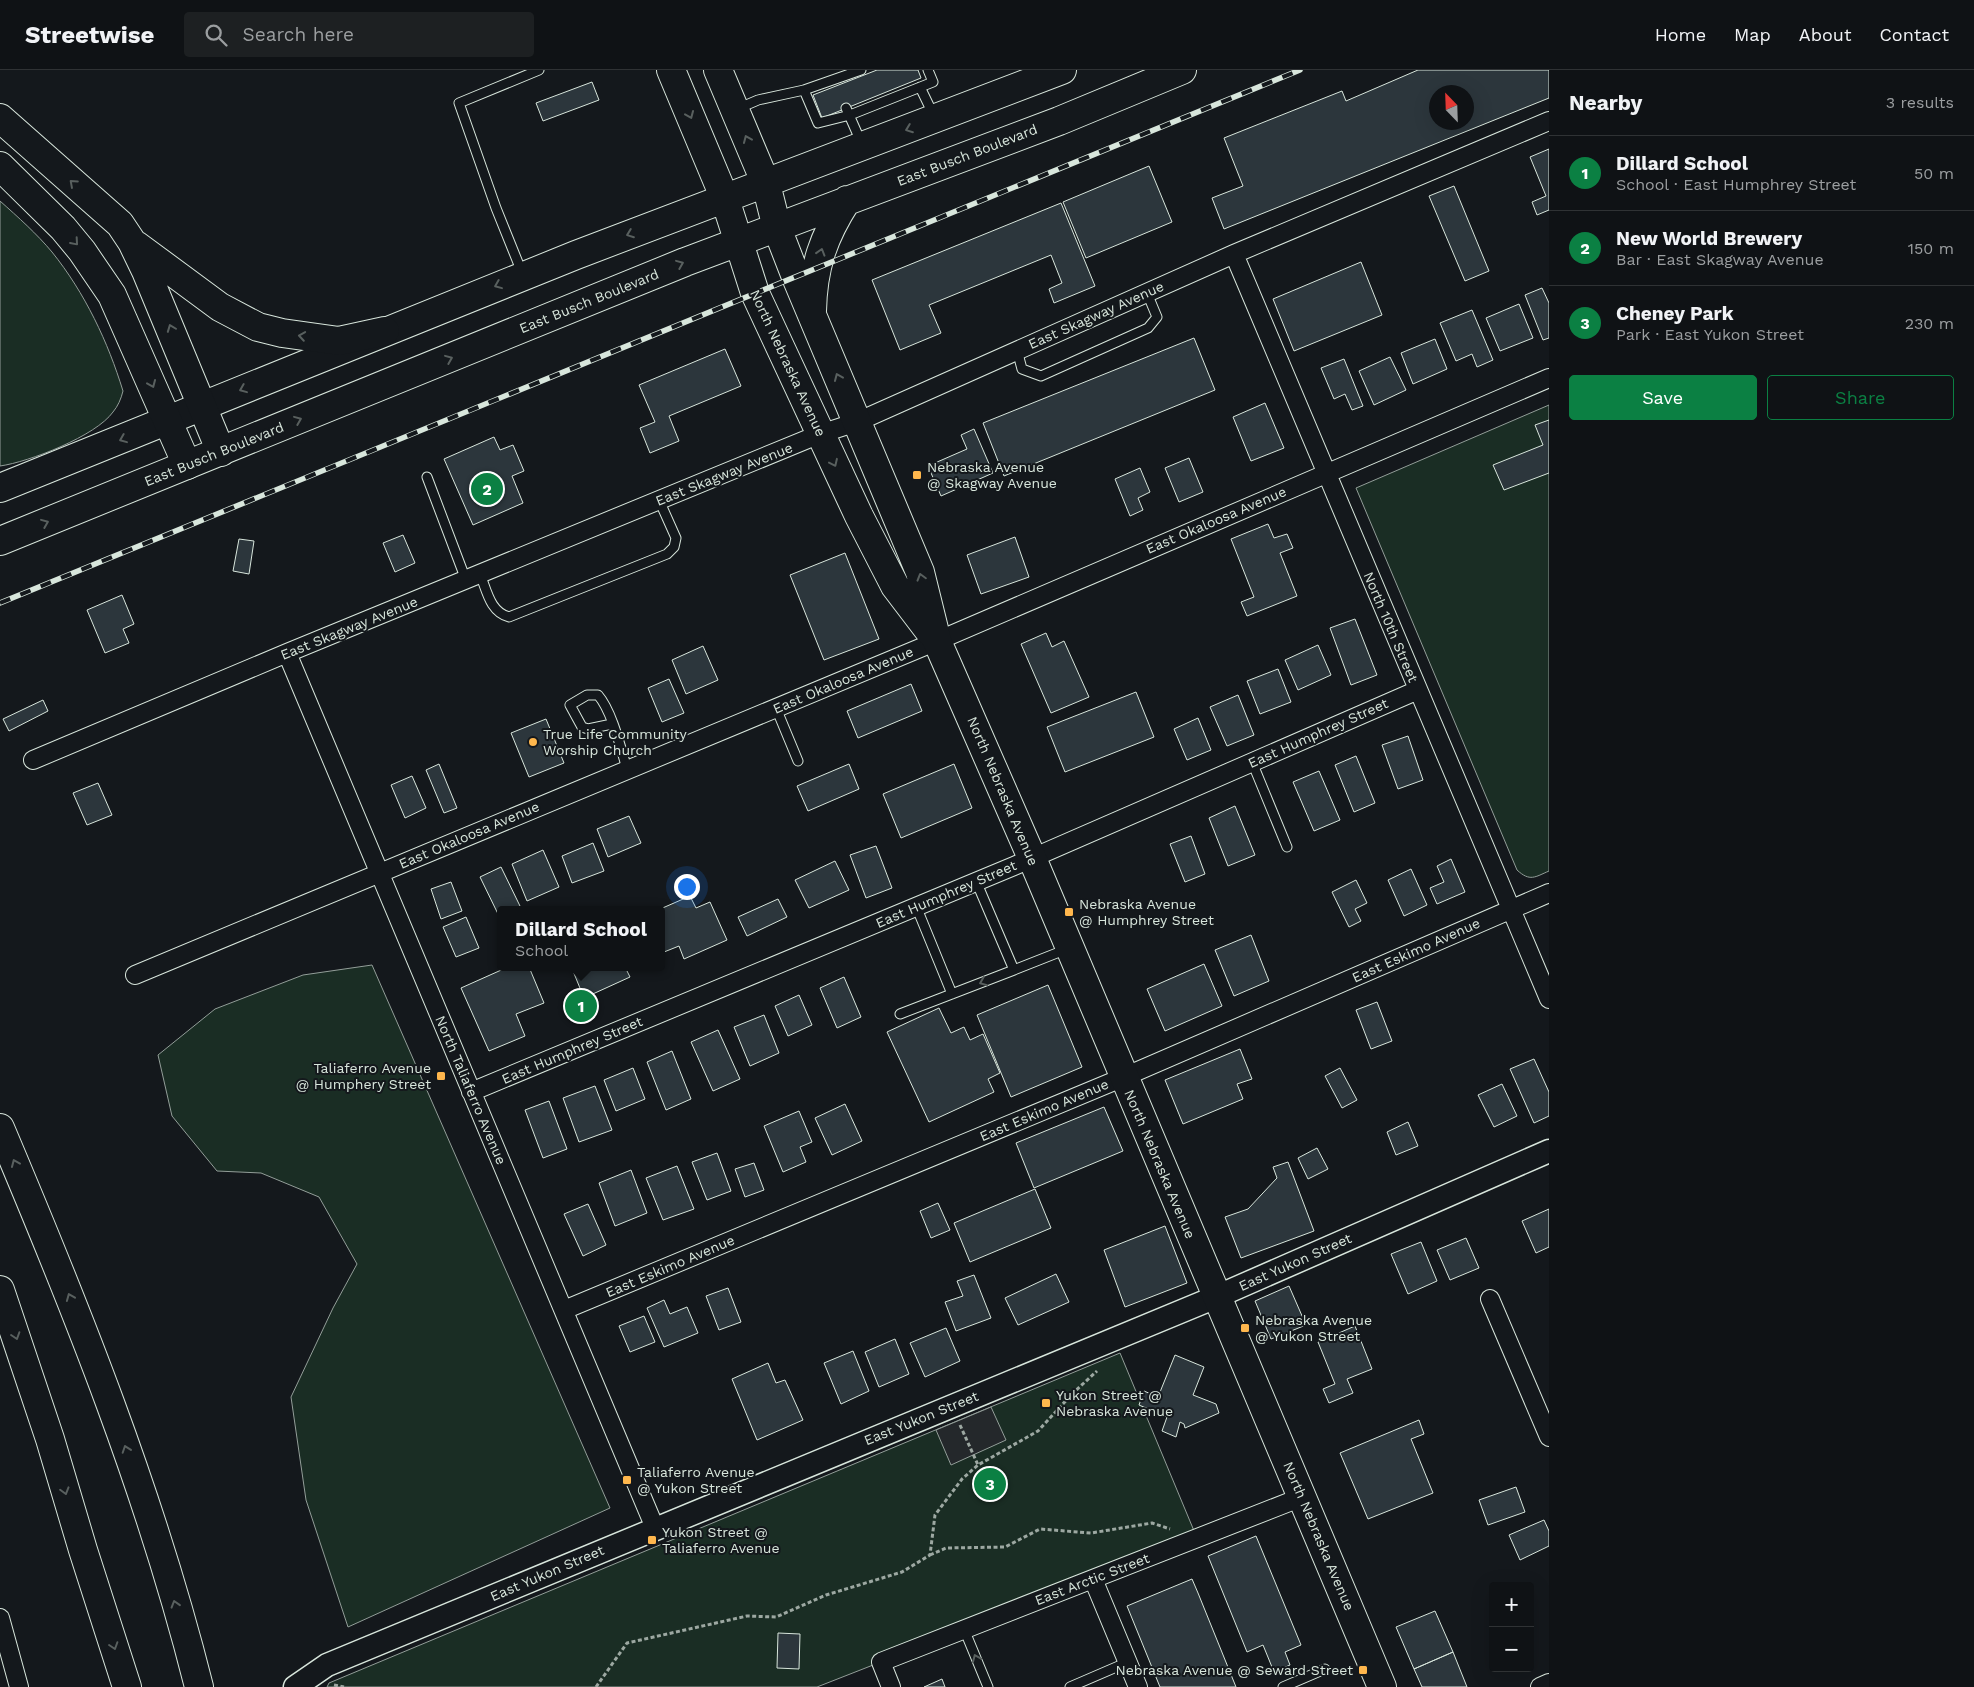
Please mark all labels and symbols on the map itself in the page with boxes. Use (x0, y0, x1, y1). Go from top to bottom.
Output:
north arrow (1429, 85, 1474, 130)
one-way arrow (684, 110, 694, 119)
street label: East Busch Boulevard (895, 121, 1039, 189)
one-way arrow (906, 123, 914, 133)
one-way arrow (743, 135, 753, 144)
one-way arrow (70, 180, 79, 189)
one-way arrow (626, 228, 635, 238)
one-way arrow (69, 236, 78, 245)
one-way arrow (815, 249, 825, 257)
one-way arrow (675, 260, 684, 271)
street label: East Busch Boulevard (517, 266, 661, 336)
street label: East Skagway Avenue (1026, 278, 1166, 352)
one-way arrow (494, 279, 503, 290)
street label: North Nebraska Avenue (747, 287, 829, 439)
one-way arrow (167, 325, 177, 333)
one-way arrow (298, 332, 307, 342)
one-way arrow (444, 354, 452, 364)
one-way arrow (833, 373, 844, 382)
one-way arrow (146, 379, 156, 388)
one-way arrow (239, 384, 247, 394)
one-way arrow (293, 416, 302, 426)
street label: East Busch Boulevard (142, 419, 286, 489)
one-way arrow (119, 433, 127, 443)
street label: East Skagway Avenue (653, 439, 795, 509)
one-way arrow (828, 458, 838, 467)
place label: Nebraska Avenue @ Skagway Avenue (927, 459, 1057, 491)
marker: Nebraska Avenue @ Skagway Avenue (911, 469, 923, 481)
pin: 2 (471, 470, 503, 508)
street label: East Okaloosa Avenue (1143, 483, 1289, 557)
one-way arrow (40, 519, 49, 529)
street label: North 10th Street (1360, 569, 1422, 685)
one-way arrow (916, 573, 926, 581)
street label: East Skagway Avenue (278, 593, 420, 663)
street label: East Okaloosa Avenue (770, 643, 916, 717)
street label: East Humphrey Street (1246, 695, 1391, 771)
street label: North Nebraska Avenue (964, 714, 1042, 868)
place label: True Life Community Worship Church (543, 726, 688, 758)
marker: True Life Community Worship Church (527, 736, 539, 748)
street label: East Okaloosa Avenue (396, 798, 542, 872)
street label: East Humphrey Street (873, 857, 1019, 931)
your location (674, 874, 700, 900)
place label: Nebraska Avenue @ Humphrey Street (1079, 896, 1214, 928)
marker: Nebraska Avenue @ Humphrey Street (1063, 906, 1075, 918)
street label: East Eskimo Avenue (1350, 915, 1482, 985)
one-way arrow (979, 975, 988, 986)
pin: 1 (565, 987, 597, 1025)
street label: North Taliaferro Avenue (432, 1013, 510, 1167)
street label: East Humphrey Street (499, 1013, 645, 1087)
place label: Taliaferro Avenue @ Humphery Street (296, 1060, 431, 1092)
marker: Taliaferro Avenue @ Humphery Street (435, 1070, 447, 1082)
street label: East Eskimo Avenue (977, 1076, 1111, 1144)
street label: North Nebraska Avenue (1121, 1087, 1199, 1241)
one-way arrow (10, 1159, 21, 1168)
street label: East Yukon Street (1236, 1230, 1354, 1294)
street label: East Eskimo Avenue (603, 1232, 737, 1300)
one-way arrow (66, 1293, 77, 1302)
place label: Nebraska Avenue @ Yukon Street (1255, 1312, 1372, 1344)
marker: Nebraska Avenue @ Yukon Street (1239, 1322, 1251, 1334)
one-way arrow (11, 1332, 21, 1340)
place label: Yukon Street @ Nebraska Avenue (1056, 1387, 1173, 1419)
street label: East Yukon Street (862, 1388, 981, 1448)
marker: Yukon Street @ Nebraska Avenue (1040, 1397, 1052, 1409)
one-way arrow (121, 1446, 131, 1454)
street label: North Nebraska Avenue (1280, 1459, 1358, 1613)
place label: Taliaferro Avenue @ Yukon Street (637, 1464, 755, 1496)
pin: 3 (974, 1465, 1006, 1503)
marker: Taliaferro Avenue @ Yukon Street (621, 1474, 633, 1486)
one-way arrow (60, 1487, 70, 1495)
place label: Yukon Street @ Taliaferro Avenue (662, 1524, 780, 1556)
marker: Yukon Street @ Taliaferro Avenue (646, 1534, 658, 1546)
street label: East Yukon Street (488, 1542, 606, 1604)
street label: East Arctic Street (1033, 1550, 1152, 1608)
one-way arrow (171, 1600, 181, 1609)
one-way arrow (108, 1642, 118, 1650)
one-way arrow (972, 1654, 982, 1663)
place label: Nebraska Avenue @ Seward Street (1116, 1662, 1353, 1678)
marker: Nebraska Avenue @ Seward Street (1357, 1664, 1369, 1676)

